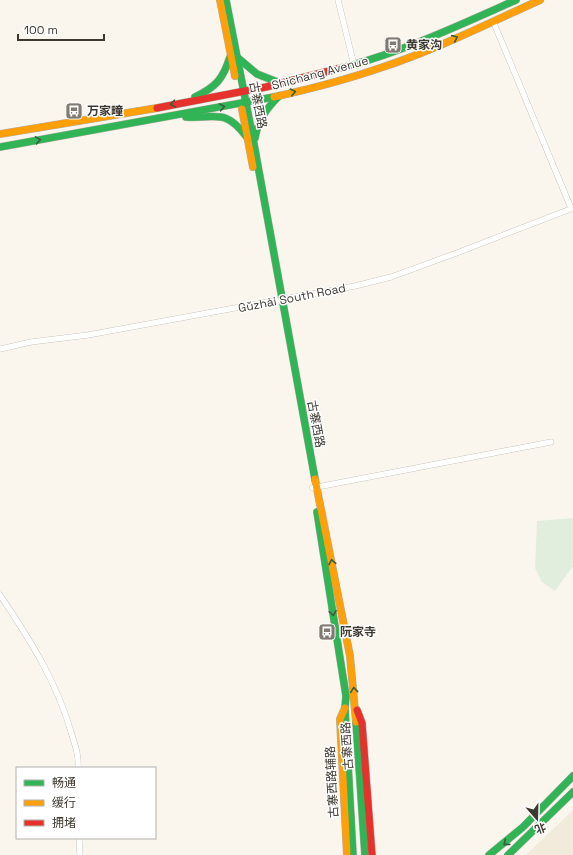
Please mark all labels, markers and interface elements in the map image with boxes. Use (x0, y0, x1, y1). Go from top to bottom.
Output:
scale bar (18, 16, 104, 42)
text: 100 m (24, 22, 58, 38)
bus stop icon: 黄家沟 (383, 35, 403, 55)
one-way arrow (451, 35, 459, 43)
place label: 黄家沟 (406, 37, 442, 53)
street label: Shichang Avenue (270, 52, 370, 94)
street label: 古寨西路 (246, 80, 270, 130)
one-way arrow (290, 89, 296, 97)
one-way arrow (170, 99, 176, 108)
bus stop icon: 万家疃 (64, 101, 84, 121)
place label: 万家疃 (87, 103, 123, 119)
one-way arrow (218, 103, 225, 112)
one-way arrow (35, 136, 41, 144)
street label: Gǔzhài South Road (237, 280, 347, 316)
street label: 古寨西路 (304, 399, 328, 449)
one-way arrow (328, 559, 336, 566)
one-way arrow (328, 610, 337, 616)
bus stop icon: 阮家寺 (317, 622, 337, 642)
place label: 阮家寺 (340, 624, 376, 640)
one-way arrow (350, 687, 359, 693)
street label: 古寨西路 (337, 721, 357, 771)
street label: 古寨西路辅路 (322, 746, 342, 818)
legend (16, 767, 156, 839)
text: 畅通 (52, 775, 76, 791)
text: 缓行 (52, 795, 76, 811)
north arrow (517, 799, 557, 839)
text: 拥堵 (52, 815, 76, 831)
text: 北 (533, 820, 548, 837)
one-way arrow (503, 838, 510, 845)

